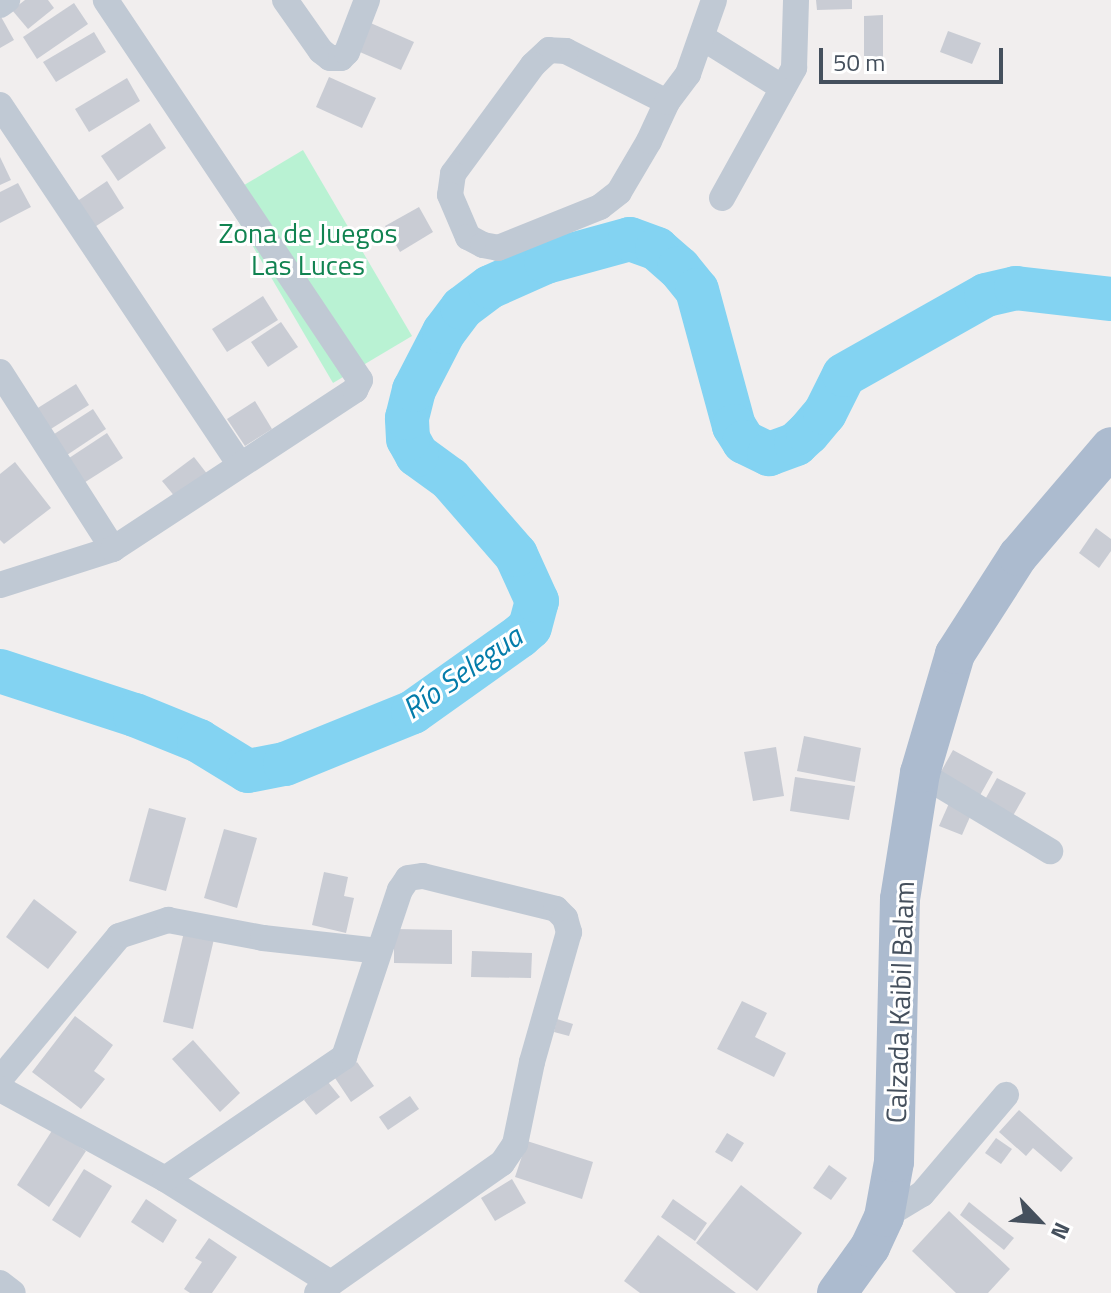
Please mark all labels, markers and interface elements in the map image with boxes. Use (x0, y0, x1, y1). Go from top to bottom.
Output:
scale bar (823, 32, 1007, 82)
text: 50 m (833, 44, 885, 80)
park label: Zona de Juegos Las Luces (218, 216, 398, 282)
water label: Río Selegua (395, 618, 529, 726)
street label: Calzada Kaibil Balam (879, 880, 921, 1124)
north arrow (999, 1181, 1079, 1261)
text: N (1042, 1217, 1079, 1245)

